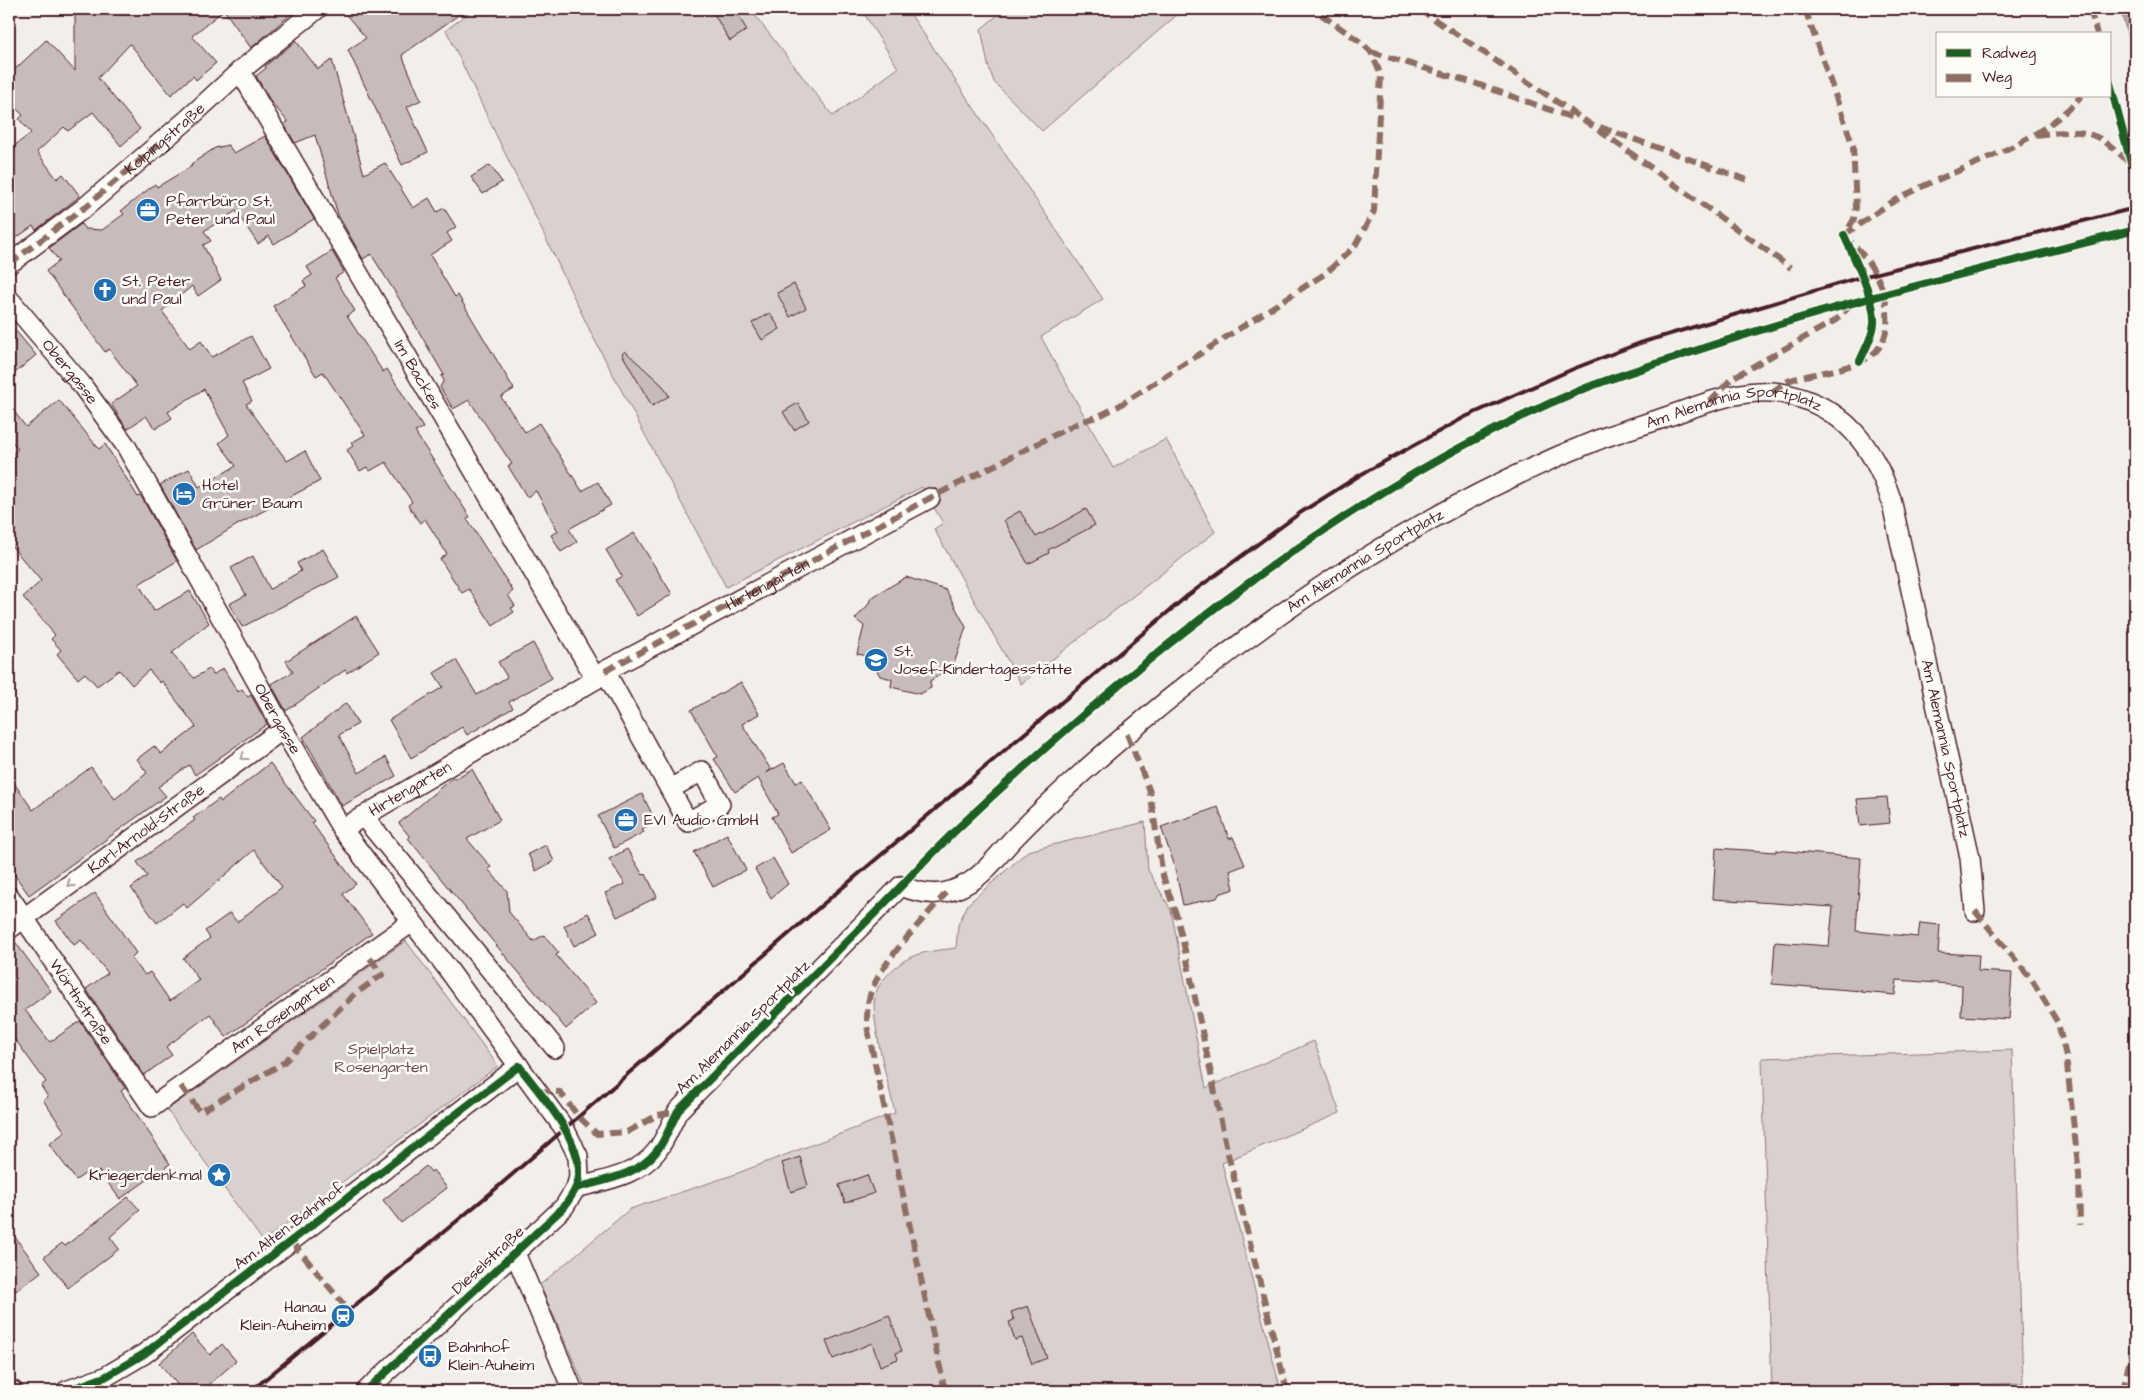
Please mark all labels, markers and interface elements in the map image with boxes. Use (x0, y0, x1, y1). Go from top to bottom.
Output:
legend (1936, 32, 2112, 98)
text: Radweg (1982, 43, 2036, 65)
text: Weg (1982, 67, 2012, 89)
street label: Kolpingstraße (120, 97, 210, 180)
place label: Pfarrbüro St. Peter und Paul (166, 190, 275, 230)
office icon: Pfarrbüro St. Peter und Paul (135, 197, 161, 223)
place label: St. Peter und Paul (122, 270, 190, 310)
church icon: St. Peter und Paul (92, 277, 118, 303)
street label: Obergasse (37, 335, 103, 409)
street label: Im Backes (389, 336, 447, 414)
street label: Am Alemannia Sportplatz (1643, 381, 1826, 434)
place label: Hotel Grüner Baum (202, 474, 303, 514)
hotel icon: Hotel Grüner Baum (171, 481, 197, 507)
street label: Am Alemannia Sportplatz (1282, 503, 1448, 618)
street label: Hirtengarten (721, 553, 813, 616)
place label: St. Josef-Kindertagesstätte (894, 640, 1073, 681)
school or university icon: St. Josef-Kindertagesstätte (863, 647, 889, 673)
street label: Am Alemannia Sportplatz (1916, 657, 1976, 840)
street label: Obergasse (249, 679, 307, 759)
one-way arrow (241, 752, 250, 760)
street label: Hirtengarten (365, 756, 455, 822)
street label: Karl-Arnold-Straße (83, 779, 209, 879)
office icon: EVI Audio GmbH (613, 807, 639, 833)
place label: EVI Audio GmbH (644, 809, 759, 831)
one-way arrow (66, 878, 76, 887)
street label: Wörthstraße (44, 955, 118, 1049)
street label: Am Alemannia Sportplatz (671, 955, 815, 1099)
street label: Am Rosengarten (226, 970, 339, 1059)
park label: Spielplatz Rosengarten (334, 1038, 428, 1079)
place icon: Kriegerdenkmal (206, 1162, 232, 1188)
place label: Kriegerdenkmal (89, 1164, 202, 1187)
street label: Am Alten Bahnhof (229, 1177, 349, 1275)
street label: Dieselstraße (447, 1220, 529, 1299)
place label: Hanau Klein-Auheim (240, 1296, 327, 1336)
station icon: Hanau Klein-Auheim (330, 1303, 356, 1329)
place label: Bahnhof Klein-Auheim (448, 1336, 535, 1376)
bus stop icon: Bahnhof Klein-Auheim (417, 1343, 443, 1369)

